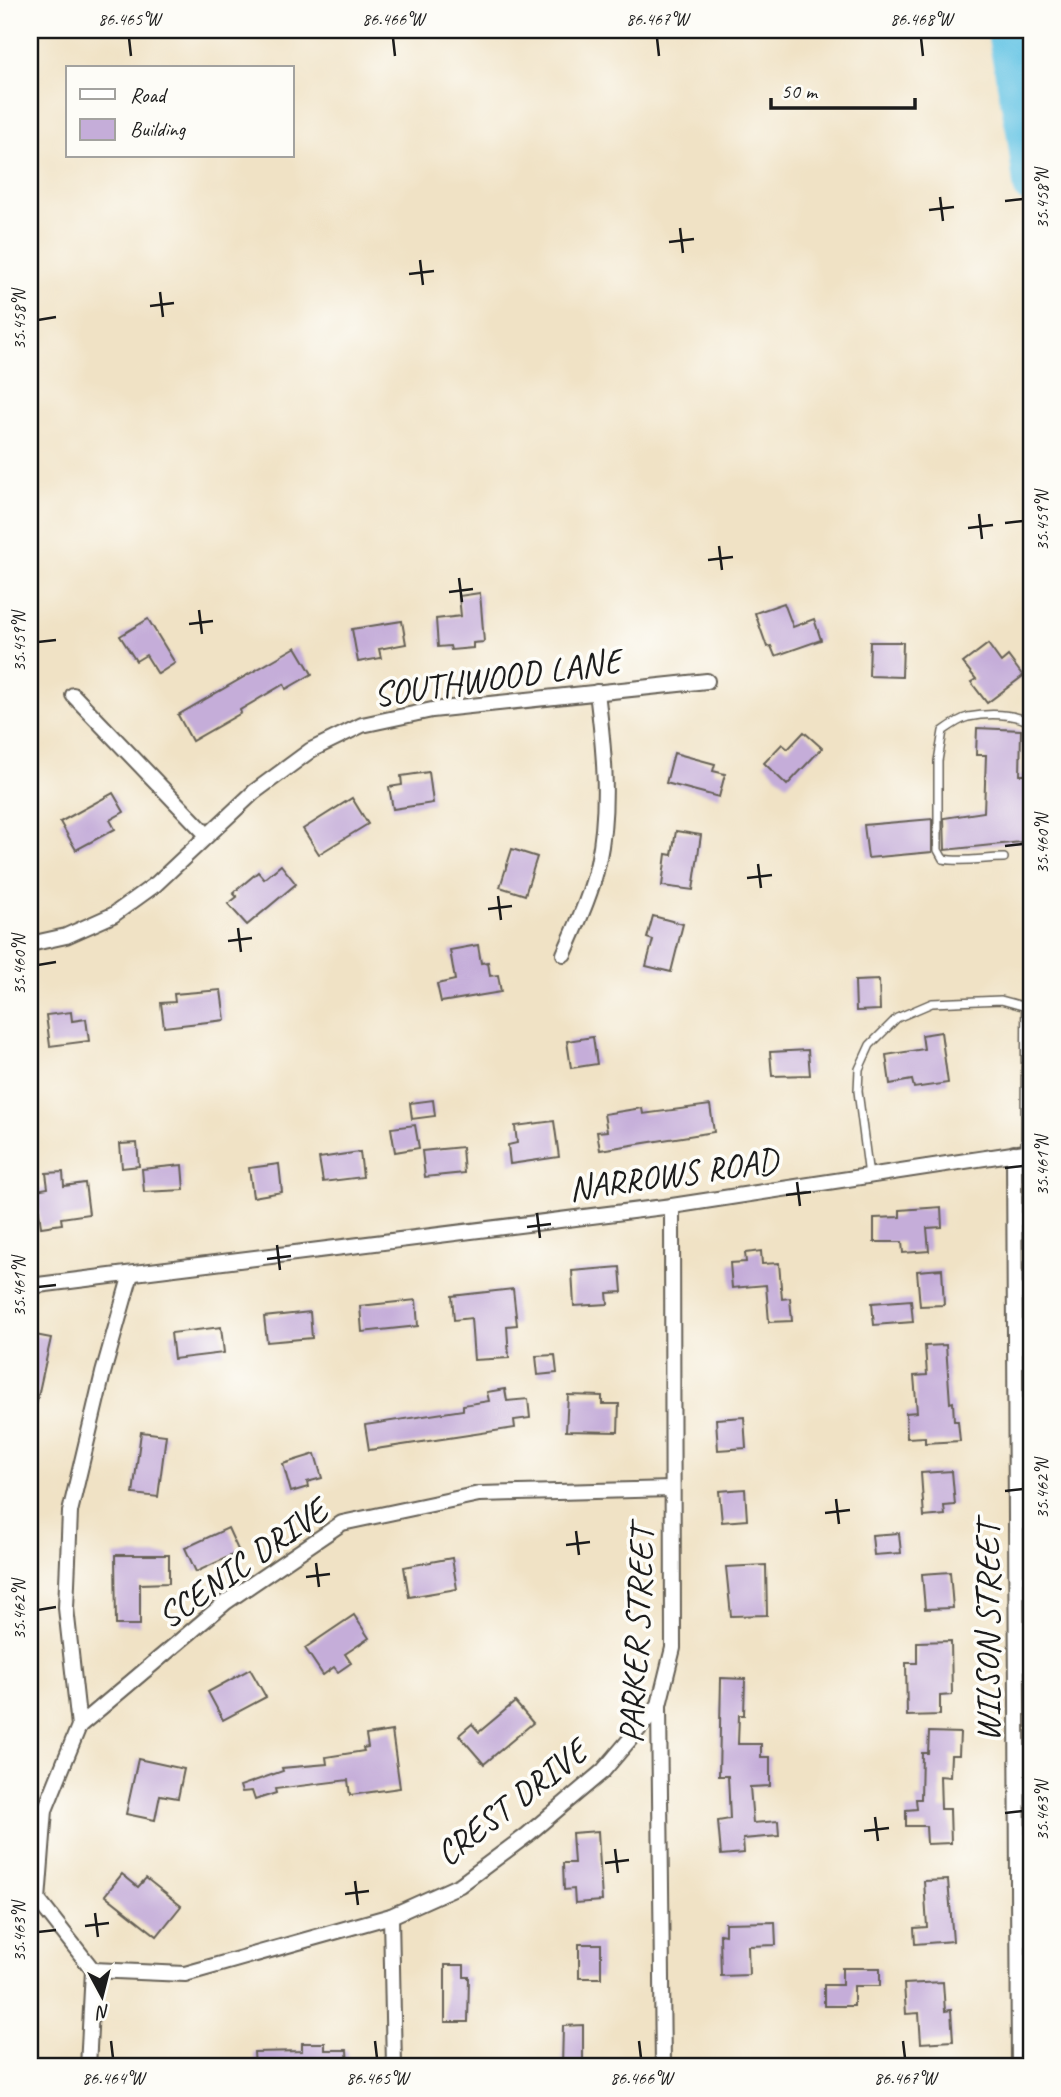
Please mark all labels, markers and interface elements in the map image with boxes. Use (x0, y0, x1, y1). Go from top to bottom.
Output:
text: 86.465°W (98, 8, 163, 30)
text: 86.466°W (362, 8, 427, 30)
text: 86.467°W (626, 8, 691, 30)
text: 86.468°W (890, 8, 955, 30)
legend (66, 66, 294, 158)
scale bar (771, 66, 914, 110)
text: 50 m (781, 78, 819, 104)
text: Road (130, 82, 169, 108)
text: Building (130, 116, 187, 142)
text: 35.458°N (1031, 166, 1053, 229)
text: 35.458°N (8, 287, 30, 350)
text: 35.459°N (1031, 488, 1053, 551)
text: 35.459°N (8, 609, 30, 672)
street label: SOUTHWOOD LANE (370, 637, 628, 717)
text: 35.460°N (1031, 811, 1053, 874)
text: 35.460°N (8, 932, 30, 995)
text: 35.461°N (1031, 1133, 1053, 1196)
street label: NARROWS ROAD (566, 1137, 783, 1211)
text: 35.461°N (8, 1254, 30, 1317)
text: 35.462°N (1031, 1456, 1053, 1519)
street label: SCENIC DRIVE (148, 1486, 340, 1638)
street label: WILSON STREET (965, 1513, 1010, 1742)
street label: PARKER STREET (608, 1517, 665, 1744)
text: 35.462°N (8, 1577, 30, 1640)
street label: CREST DRIVE (426, 1726, 600, 1876)
text: 35.463°N (1031, 1778, 1053, 1841)
text: 35.463°N (8, 1899, 30, 1962)
north arrow (66, 1960, 136, 2030)
text: N (93, 1999, 111, 2025)
text: 86.464°W (82, 2067, 147, 2089)
text: 86.465°W (346, 2067, 411, 2089)
text: 86.466°W (610, 2067, 675, 2089)
text: 86.467°W (874, 2067, 939, 2089)

